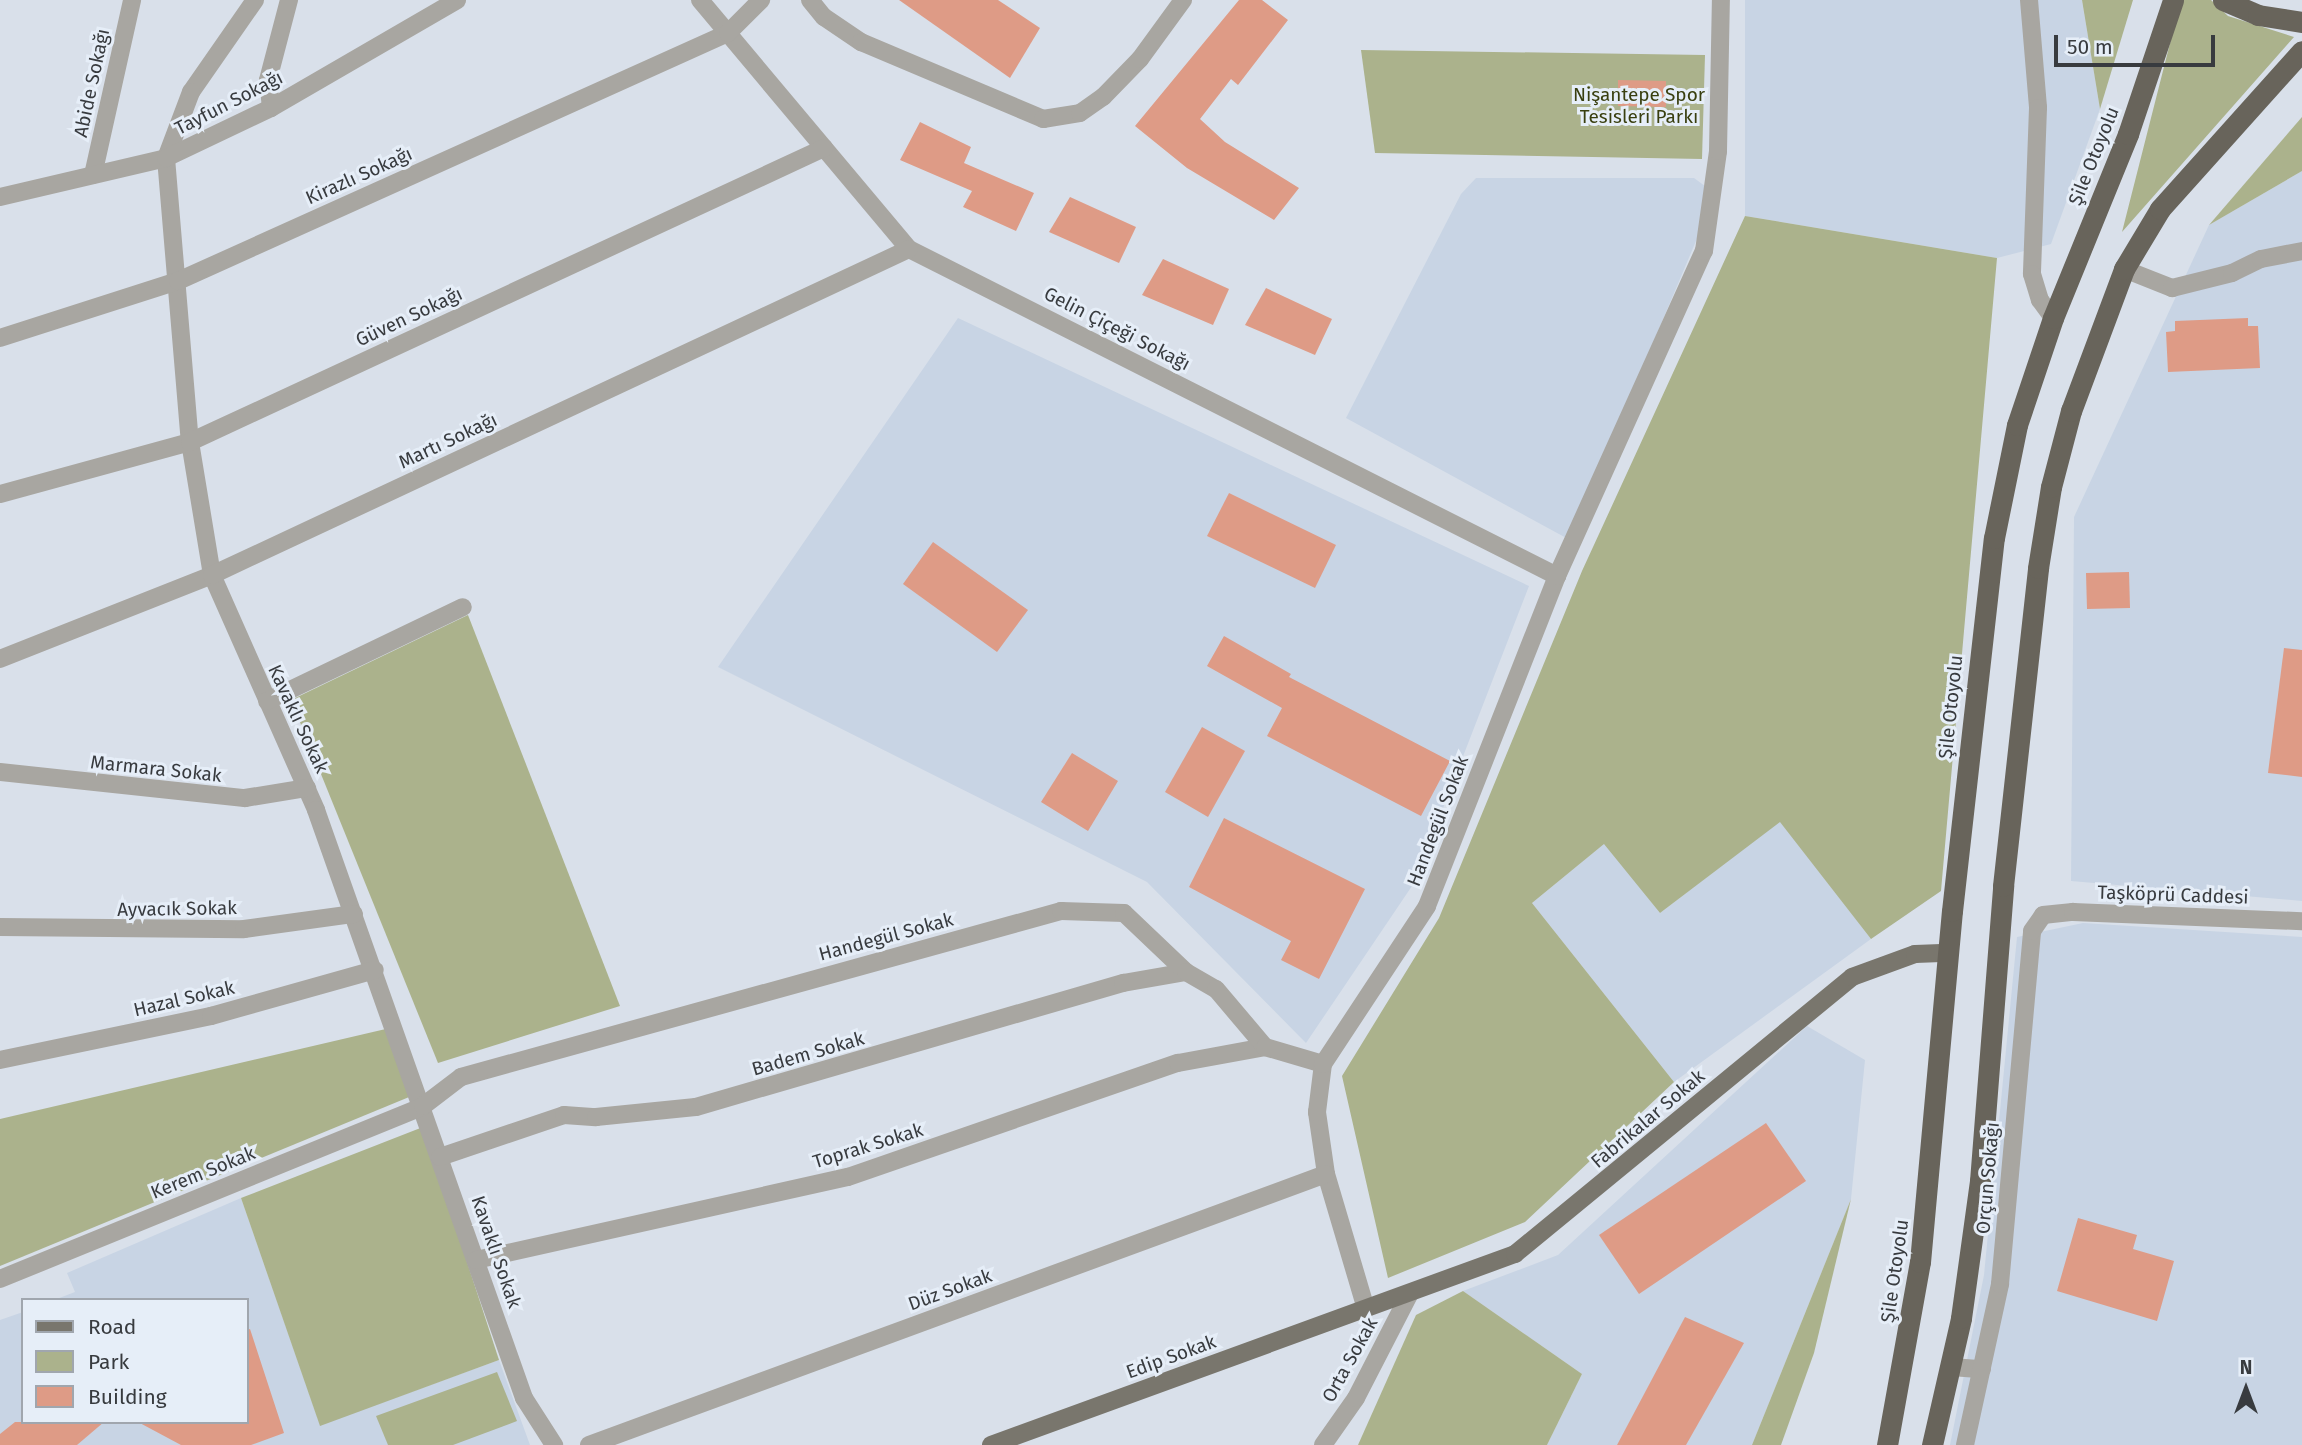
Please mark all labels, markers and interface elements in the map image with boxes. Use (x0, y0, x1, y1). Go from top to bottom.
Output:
scale bar (2057, 21, 2218, 65)
street label: Abide Sokağı (69, 27, 115, 139)
text: 50 m (2067, 34, 2113, 60)
street label: Tayfun Sokağı (171, 66, 287, 140)
park label: Nişantepe Spor Tesisleri Parkı (1573, 84, 1705, 128)
street label: Şile Otoyolu (2064, 103, 2124, 209)
street label: Kirazlı Sokağı (302, 142, 416, 210)
street label: Güven Sokağı (352, 282, 466, 352)
street label: Gelin Çiçeği Sokağı (1040, 282, 1194, 376)
street label: Martı Sokağı (395, 408, 501, 474)
street label: Şile Otoyolu (1934, 654, 1968, 760)
street label: Kavaklı Sokak (263, 661, 333, 777)
street label: Marmara Sokak (89, 751, 223, 787)
street label: Handegül Sokak (1403, 752, 1473, 890)
street label: Taşköprü Caddesi (2097, 881, 2249, 909)
street label: Ayvacık Sokak (117, 897, 237, 921)
street label: Handegül Sokak (816, 908, 956, 966)
street label: Hazal Sokak (131, 976, 237, 1022)
street label: Badem Sokak (749, 1027, 867, 1081)
street label: Fabrikalar Sokak (1587, 1065, 1709, 1173)
street label: Toprak Sokak (810, 1118, 926, 1174)
street label: Orçun Sokağı (1972, 1121, 2004, 1235)
street label: Kerem Sokak (147, 1142, 259, 1204)
street label: Kavaklı Sokak (466, 1193, 526, 1311)
street label: Şile Otoyolu (1876, 1218, 1914, 1324)
street label: Düz Sokak (905, 1264, 995, 1316)
legend (21, 1298, 248, 1424)
text: Road (88, 1314, 136, 1340)
street label: Orta Sokak (1317, 1314, 1383, 1406)
street label: Edip Sokak (1123, 1330, 1219, 1384)
text: Park (88, 1349, 129, 1375)
north arrow (2211, 1354, 2281, 1424)
text: N (2240, 1356, 2252, 1379)
text: Building (88, 1384, 167, 1410)

